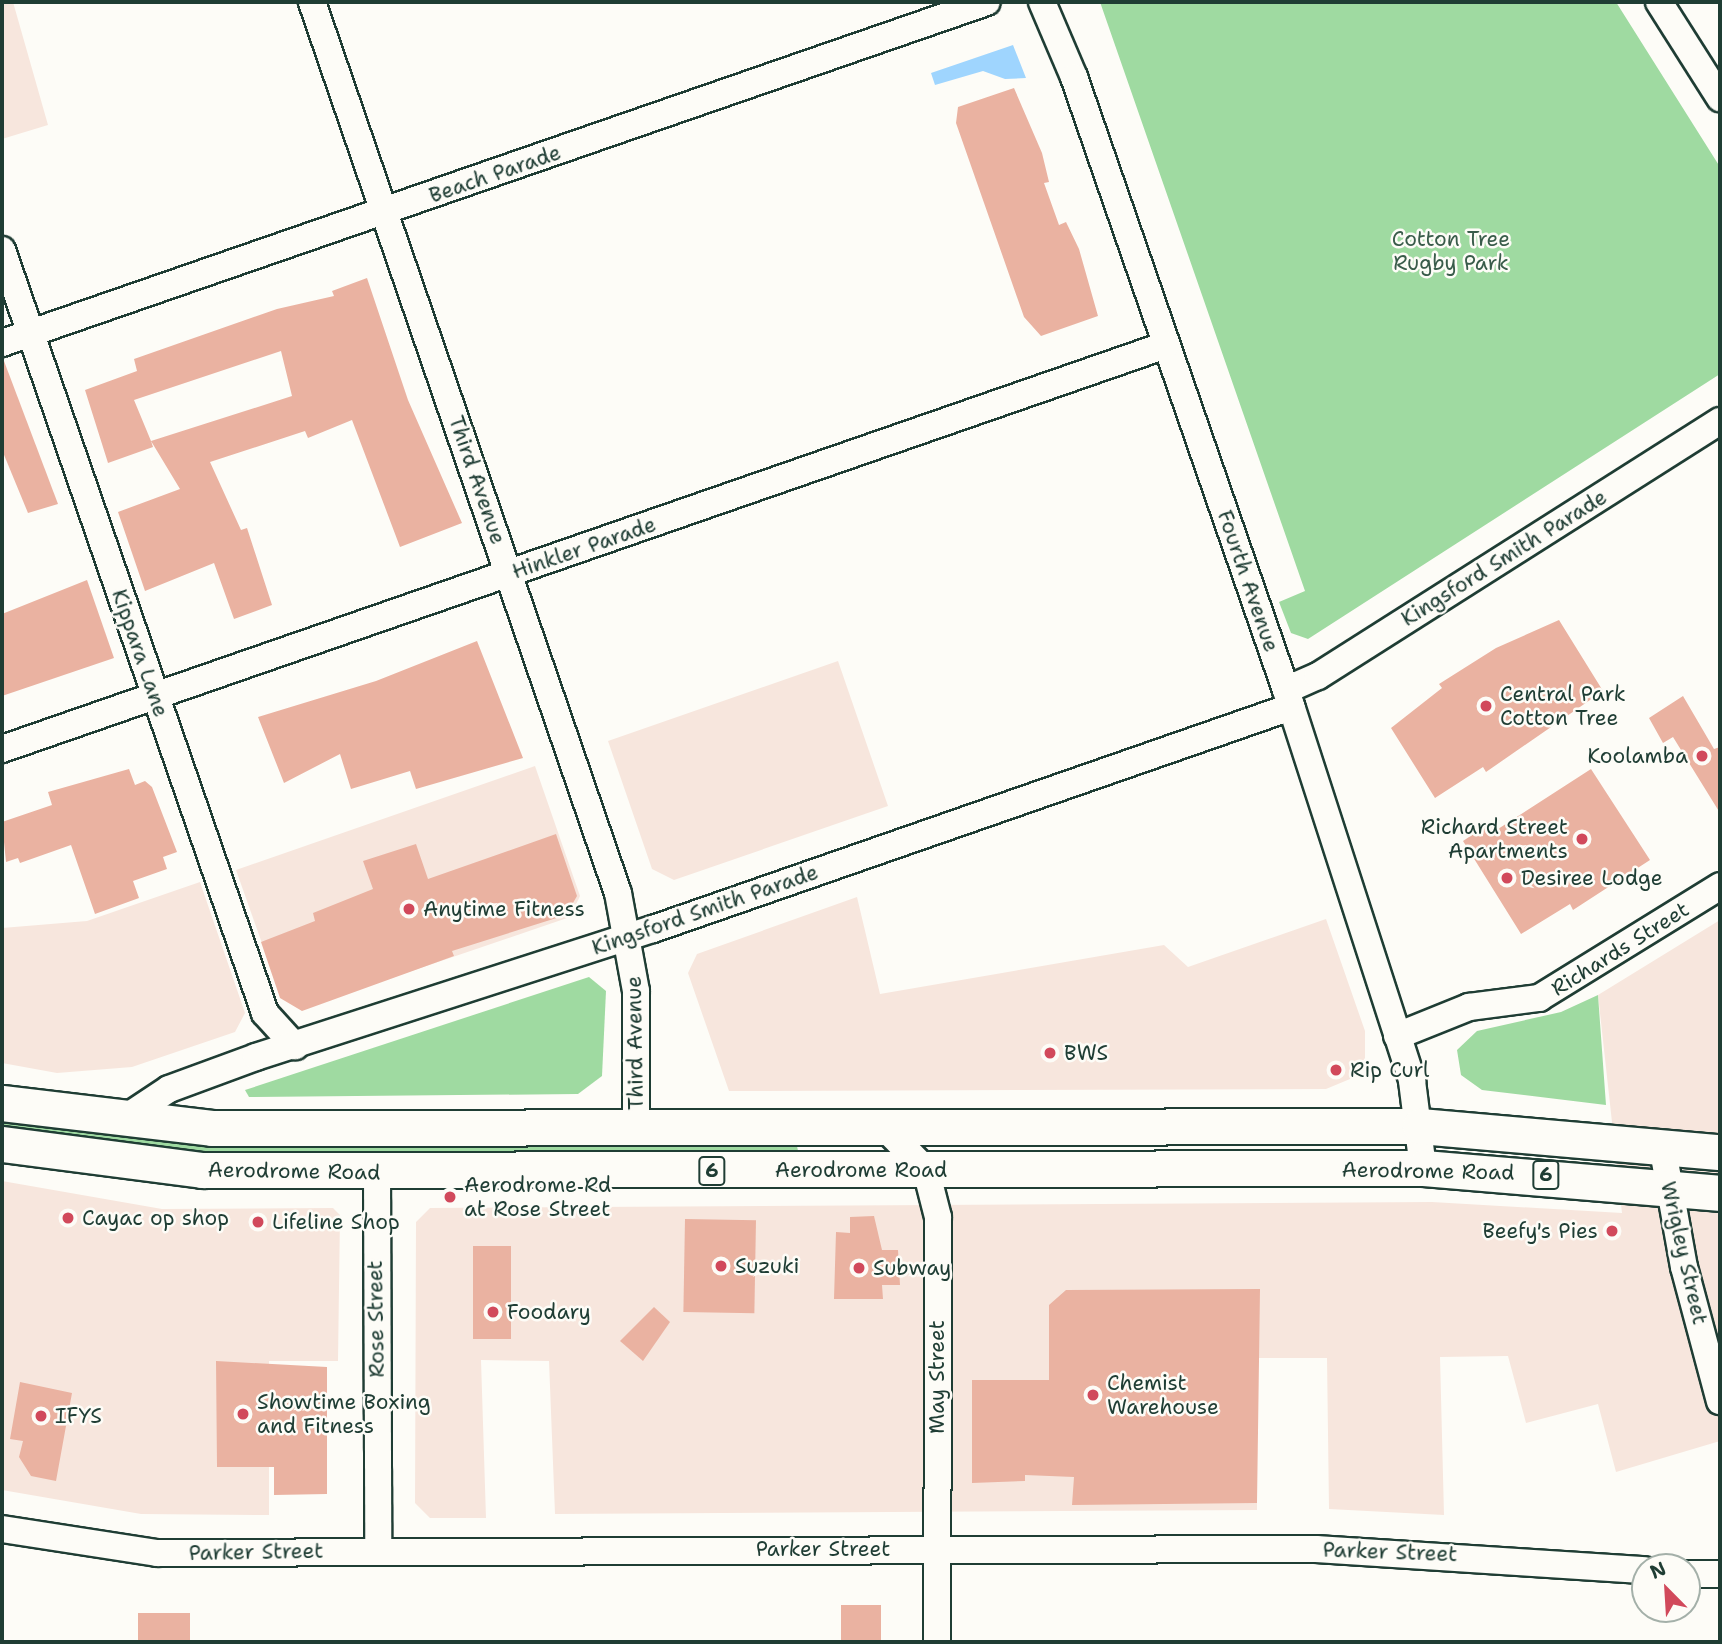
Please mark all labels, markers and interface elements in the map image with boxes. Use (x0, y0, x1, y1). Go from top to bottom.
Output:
street label: Beach Parade (426, 140, 564, 208)
park label: Cotton Tree Rugby Park (1392, 226, 1510, 276)
street label: Third Avenue (443, 413, 511, 547)
street label: Kingsford Smith Parade (1397, 484, 1611, 632)
street label: Fourth Avenue (1212, 507, 1284, 655)
street label: Hinkler Parade (509, 512, 659, 584)
street label: Kippara Lane (106, 586, 174, 720)
place label: Central Park Cotton Tree (1500, 681, 1626, 731)
marker: Central Park Cotton Tree (1478, 698, 1494, 714)
place label: Koolamba (1587, 743, 1688, 769)
marker: Koolamba (1694, 748, 1710, 764)
place label: Richard Street Apartments (1421, 814, 1568, 864)
marker: Richard Street Apartments (1574, 831, 1590, 847)
street label: Kingsford Smith Parade (589, 859, 821, 961)
place label: Desiree Lodge (1521, 865, 1663, 891)
marker: Desiree Lodge (1499, 870, 1515, 886)
place label: Anytime Fitness (423, 896, 585, 922)
street label: Richards Street (1547, 897, 1693, 1001)
marker: Anytime Fitness (401, 901, 417, 917)
street label: Third Avenue (621, 976, 649, 1110)
place label: BWS (1064, 1040, 1108, 1066)
marker: BWS (1042, 1045, 1058, 1061)
place label: Rip Curl (1350, 1057, 1429, 1083)
marker: Rip Curl (1328, 1062, 1344, 1078)
road number: 6 (698, 1156, 726, 1186)
street label: Aerodrome Road (207, 1157, 381, 1185)
street label: Aerodrome Road (775, 1157, 947, 1183)
street label: Aerodrome Road (1341, 1157, 1515, 1185)
road number: 6 (1532, 1160, 1560, 1190)
place label: Aerodrome Rd at Rose Street (464, 1172, 611, 1222)
street label: Wrigley Street (1655, 1179, 1713, 1327)
marker: Aerodrome Rd at Rose Street (442, 1189, 458, 1205)
place label: Cayac op shop (82, 1205, 229, 1231)
place label: Lifeline Shop (272, 1209, 400, 1235)
marker: Cayac op shop (60, 1210, 76, 1226)
marker: Lifeline Shop (250, 1214, 266, 1230)
place label: Beefy's Pies (1483, 1218, 1598, 1244)
marker: Beefy's Pies (1604, 1223, 1620, 1239)
place label: Suzuki (735, 1253, 799, 1279)
place label: Subway (873, 1255, 951, 1281)
marker: Suzuki (713, 1258, 729, 1274)
street label: Rose Street (362, 1260, 390, 1378)
marker: Subway (851, 1260, 867, 1276)
place label: Foodary (507, 1299, 591, 1325)
marker: Foodary (485, 1304, 501, 1320)
street label: May Street (924, 1320, 950, 1434)
place label: Chemist Warehouse (1107, 1370, 1219, 1420)
marker: Chemist Warehouse (1085, 1387, 1101, 1403)
place label: Showtime Boxing and Fitness (257, 1389, 431, 1439)
place label: IFYS (55, 1403, 102, 1429)
marker: Showtime Boxing and Fitness (235, 1406, 251, 1422)
marker: IFYS (33, 1408, 49, 1424)
street label: Parker Street (756, 1536, 890, 1562)
street label: Parker Street (1322, 1537, 1458, 1567)
street label: Parker Street (188, 1538, 324, 1566)
north arrow (1631, 1553, 1701, 1623)
text: N (1646, 1556, 1670, 1585)

